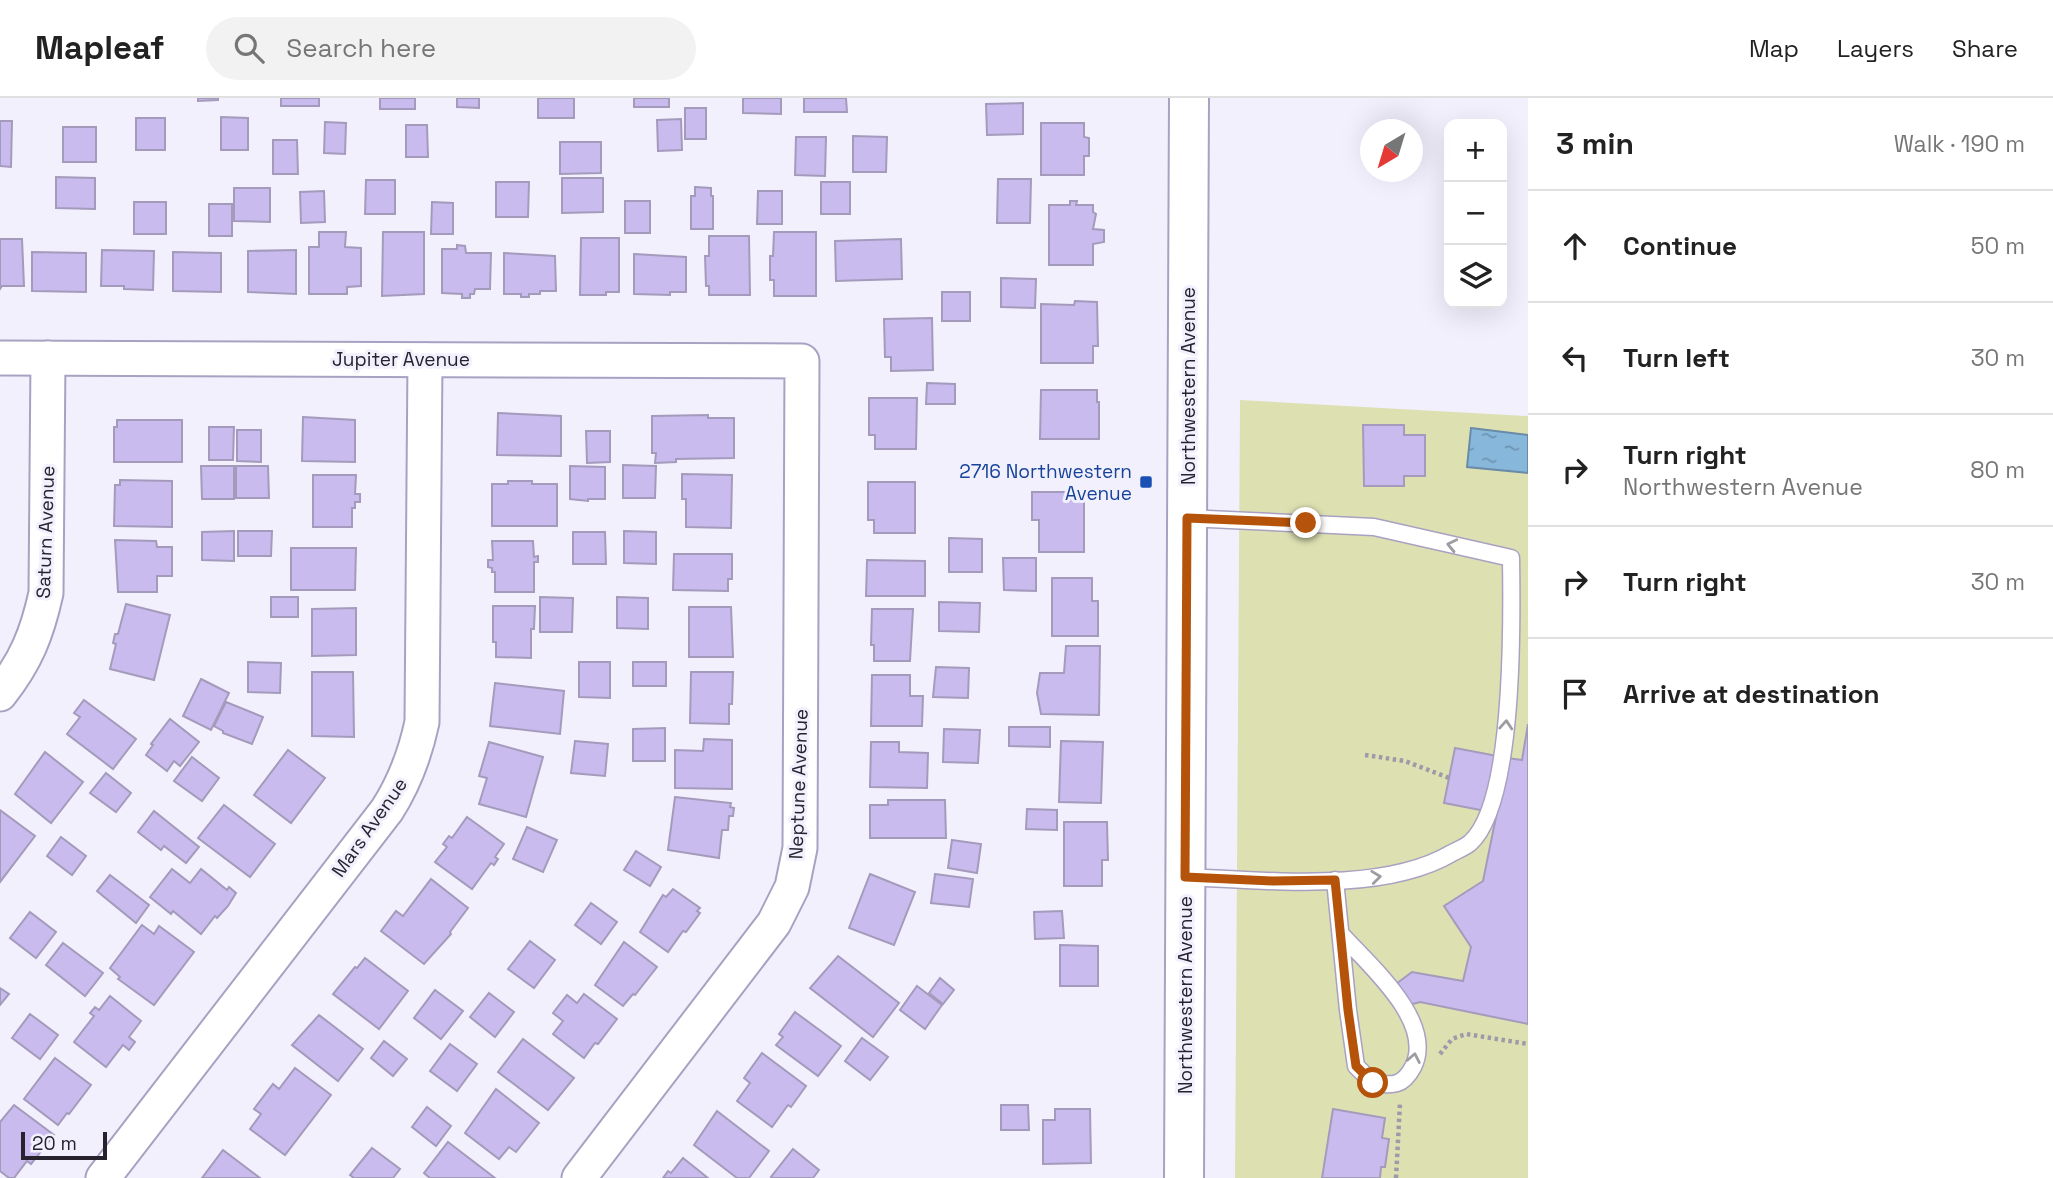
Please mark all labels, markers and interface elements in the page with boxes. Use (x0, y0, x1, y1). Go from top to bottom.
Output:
search box (206, 17, 696, 80)
text: Mapleaf (35, 27, 164, 69)
icon: search (230, 29, 268, 67)
text: Search here (286, 31, 436, 65)
text: Map (1749, 33, 1799, 64)
text: Layers (1837, 33, 1914, 64)
text: Share (1952, 33, 2018, 64)
north arrow (1360, 119, 1423, 182)
map controls (1444, 119, 1507, 308)
button: + (1444, 119, 1507, 182)
text: 3 min (1556, 124, 1634, 163)
text: Walk · 190 m (1894, 129, 2025, 159)
button: − (1444, 182, 1507, 245)
icon: ahead (1556, 227, 1594, 265)
text: Continue (1623, 229, 1737, 263)
text: 50 m (1971, 231, 2025, 261)
button: layers (1444, 245, 1507, 308)
street label: Northwestern Avenue (1176, 287, 1201, 485)
icon: left (1556, 339, 1594, 377)
text: Turn left (1623, 341, 1730, 375)
text: 30 m (1971, 343, 2025, 373)
street label: Jupiter Avenue (332, 347, 470, 372)
text: Turn right (1623, 438, 1747, 472)
icon: right (1556, 451, 1594, 489)
text: 80 m (1970, 455, 2025, 485)
place label: 2716 Northwestern Avenue (959, 459, 1132, 506)
street label: Saturn Avenue (31, 465, 60, 599)
text: Northwestern Avenue (1623, 472, 1863, 502)
marker: 2716 Northwestern Avenue (1138, 474, 1154, 490)
route end (1290, 507, 1321, 538)
one-way arrow (1446, 539, 1458, 553)
icon: right (1556, 563, 1594, 601)
text: Turn right (1623, 565, 1747, 599)
text: 30 m (1971, 567, 2025, 597)
icon: arrive (1556, 675, 1594, 713)
text: Arrive at destination (1623, 677, 1880, 711)
street label: Neptune Avenue (783, 708, 814, 860)
one-way arrow (1498, 719, 1513, 730)
street label: Mars Avenue (326, 773, 413, 882)
one-way arrow (1370, 870, 1382, 885)
street label: Northwestern Avenue (1173, 896, 1198, 1094)
one-way arrow (1405, 1052, 1420, 1064)
route start (1357, 1067, 1388, 1098)
scale bar (21, 1129, 107, 1161)
text: 20 m (32, 1131, 77, 1156)

